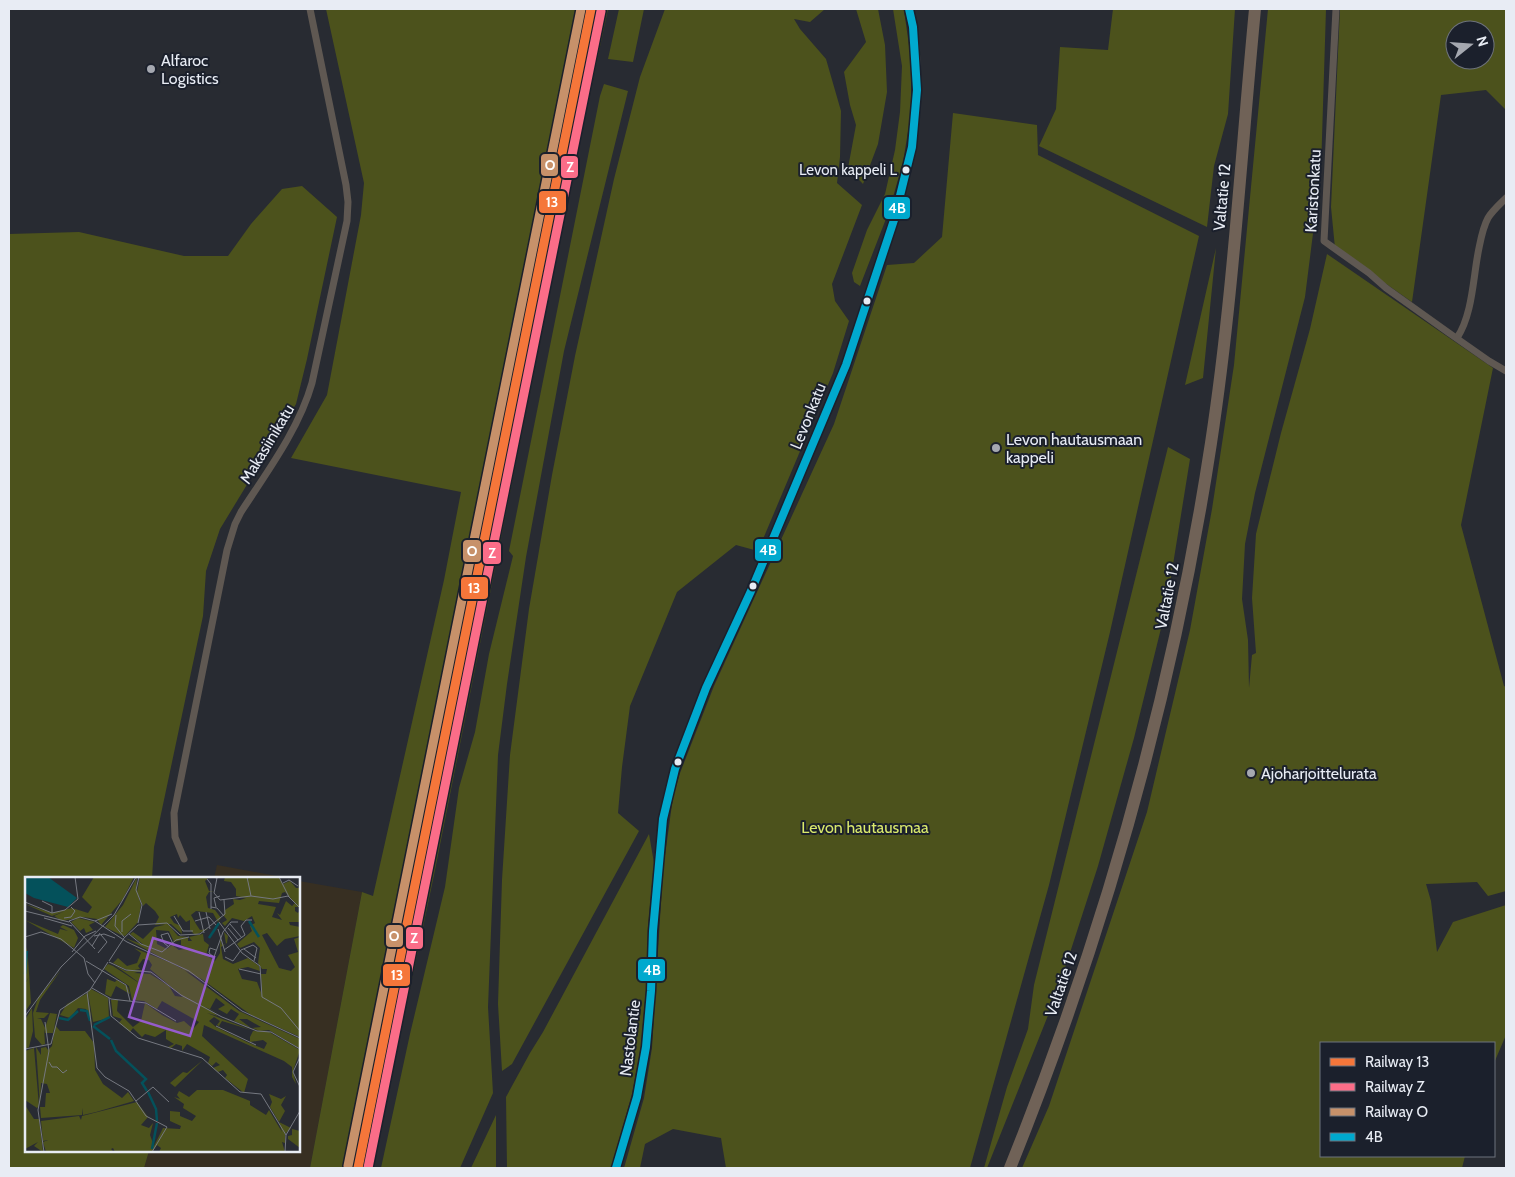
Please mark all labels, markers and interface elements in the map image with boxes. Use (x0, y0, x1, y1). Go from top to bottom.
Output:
north arrow (1445, 20, 1495, 70)
text: N (1472, 34, 1492, 49)
place label: Alfaroc Logistics (161, 51, 219, 88)
marker: Alfaroc Logistics (145, 63, 157, 75)
street label: Karistonkatu (1301, 149, 1325, 233)
line badge: O (540, 153, 559, 177)
line badge: Z (560, 155, 579, 179)
text: O (545, 156, 556, 174)
text: Z (566, 158, 574, 176)
place label: Levon kappeli L (799, 161, 897, 179)
street label: Valtatie 12 (1210, 163, 1234, 231)
marker: Levon kappeli L (901, 165, 911, 175)
line badge: 13 (538, 190, 567, 214)
text: 13 (546, 193, 558, 211)
line badge: 4B (883, 196, 911, 220)
text: 4B (888, 199, 906, 217)
unlabelled marker (862, 296, 872, 306)
street label: Levonkatu (786, 380, 830, 452)
street label: Makasiinikatu (236, 401, 298, 487)
place label: Levon hautausmaan kappeli (1006, 430, 1142, 467)
marker: Levon hautausmaan kappeli (990, 442, 1002, 454)
line badge: 4B (754, 538, 782, 562)
line badge: O (462, 539, 482, 563)
line badge: Z (482, 541, 502, 565)
text: 4B (759, 541, 777, 559)
text: O (467, 542, 478, 560)
text: Z (488, 544, 496, 562)
street label: Valtatie 12 (1151, 561, 1183, 631)
line badge: 13 (460, 576, 489, 600)
text: 13 (468, 579, 480, 597)
unlabelled marker (748, 581, 758, 591)
unlabelled marker (673, 757, 683, 767)
place label: Ajoharjoittelurata (1261, 764, 1377, 783)
marker: Ajoharjoittelurata (1245, 767, 1257, 779)
park label: Levon hautausmaa (801, 818, 929, 837)
inset map (25, 877, 300, 1152)
line badge: O (385, 924, 404, 948)
line badge: Z (405, 926, 424, 950)
text: O (389, 927, 400, 945)
text: Z (410, 929, 418, 947)
street label: Valtatie 12 (1041, 949, 1081, 1019)
line badge: 4B (637, 958, 666, 982)
text: 4B (643, 961, 661, 979)
line badge: 13 (382, 963, 411, 987)
text: 13 (391, 966, 403, 984)
street label: Nastolantie (616, 999, 644, 1077)
legend (1320, 1042, 1495, 1157)
text: Railway 13 (1365, 1053, 1430, 1071)
text: Railway Z (1365, 1078, 1425, 1096)
text: Railway O (1365, 1103, 1428, 1121)
text: 4B (1365, 1128, 1383, 1146)

